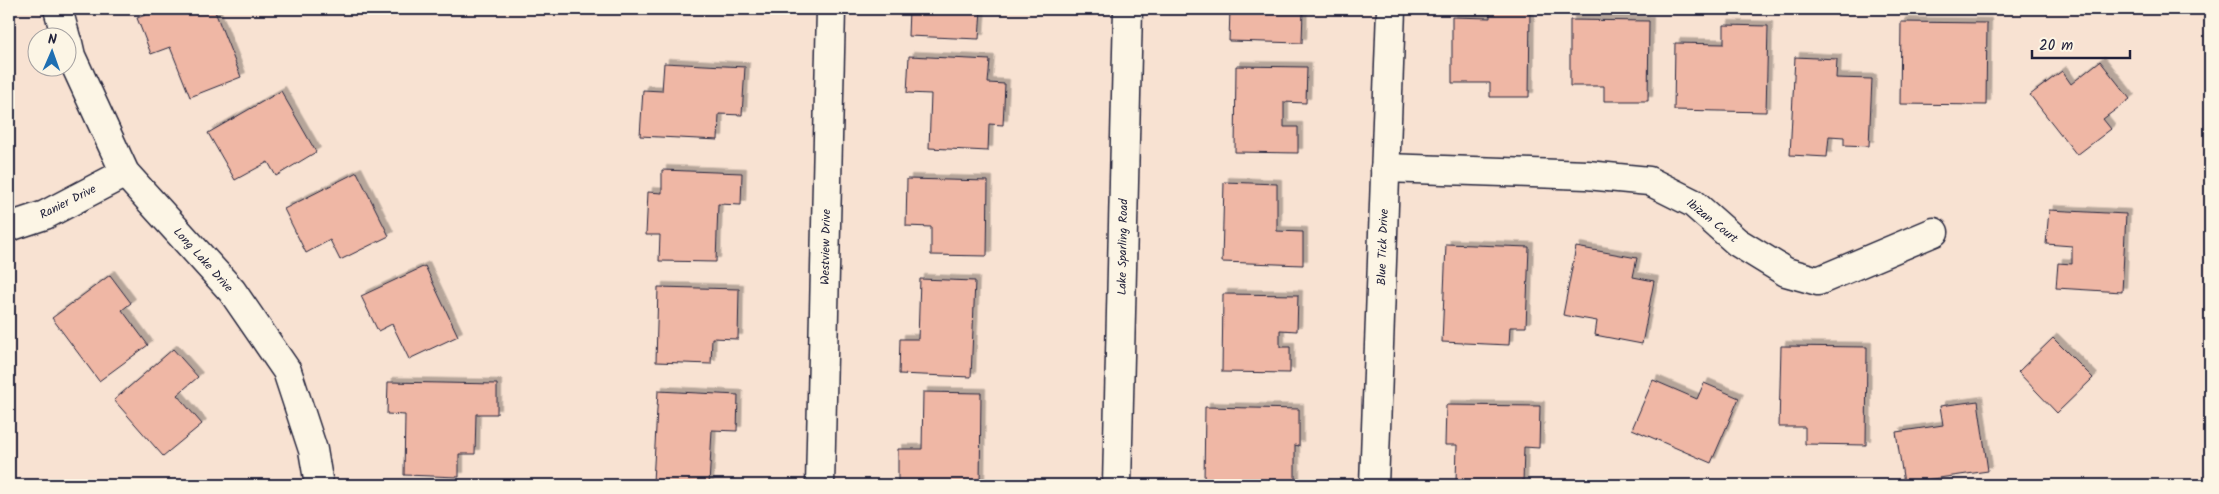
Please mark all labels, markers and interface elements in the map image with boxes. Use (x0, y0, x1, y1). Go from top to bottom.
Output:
north arrow (28, 28, 78, 78)
scale bar (2032, 28, 2129, 60)
text: N (48, 29, 57, 51)
text: 20 m (2039, 34, 2073, 58)
street label: Ranier Drive (36, 179, 100, 224)
street label: Ibizan Court (1682, 194, 1742, 248)
street label: Lake Sparling Road (1113, 198, 1133, 295)
street label: Westview Drive (816, 208, 836, 285)
street label: Blue Tick Drive (1372, 208, 1394, 286)
street label: Long Lake Drive (169, 223, 238, 297)

